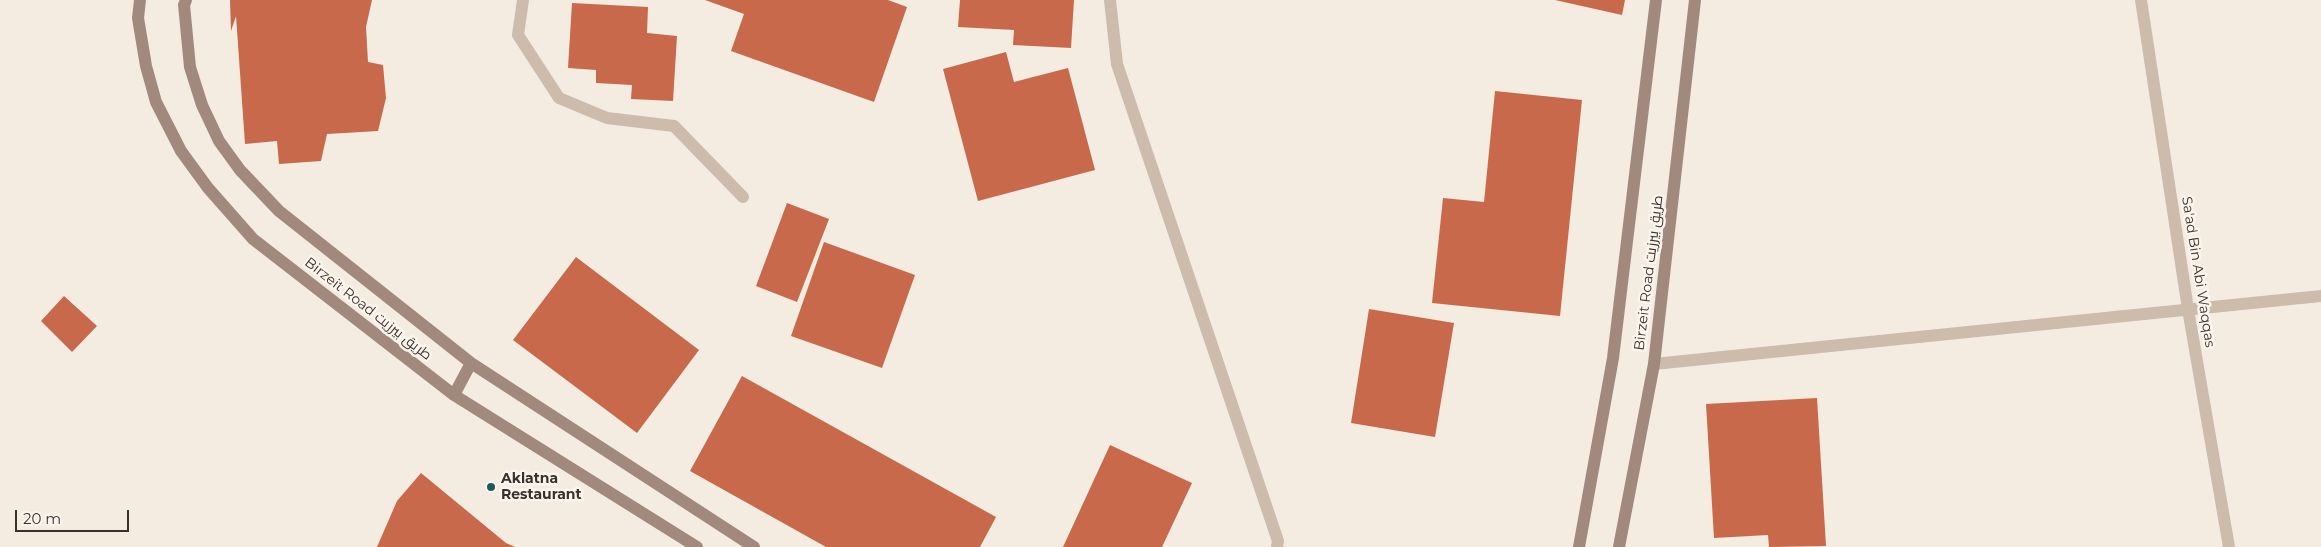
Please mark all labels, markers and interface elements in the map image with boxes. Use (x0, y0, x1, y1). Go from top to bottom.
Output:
street label: Birzeit Road طريق بيرزيت (1631, 194, 1667, 352)
street label: Sa'ad Bin Abi Waqqas (2178, 195, 2218, 349)
street label: Birzeit Road طريق بيرزيت (301, 254, 435, 364)
place label: Aklatna Restaurant (501, 471, 582, 504)
marker: Aklatna Restaurant (485, 481, 497, 493)
scale bar (18, 500, 131, 532)
text: 20 m (23, 509, 61, 528)

